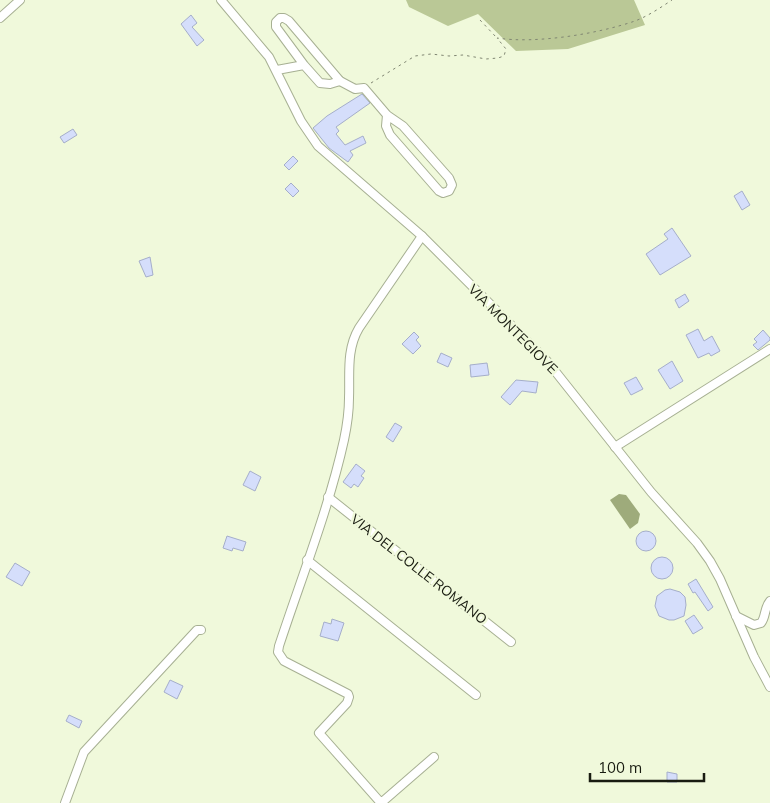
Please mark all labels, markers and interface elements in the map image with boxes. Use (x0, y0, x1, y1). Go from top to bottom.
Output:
street label: VIA MONTEGIOVE (464, 280, 562, 378)
street label: VIA DEL COLLE ROMANO (347, 510, 491, 628)
scale bar (590, 750, 704, 782)
text: 100 m (598, 758, 642, 777)

